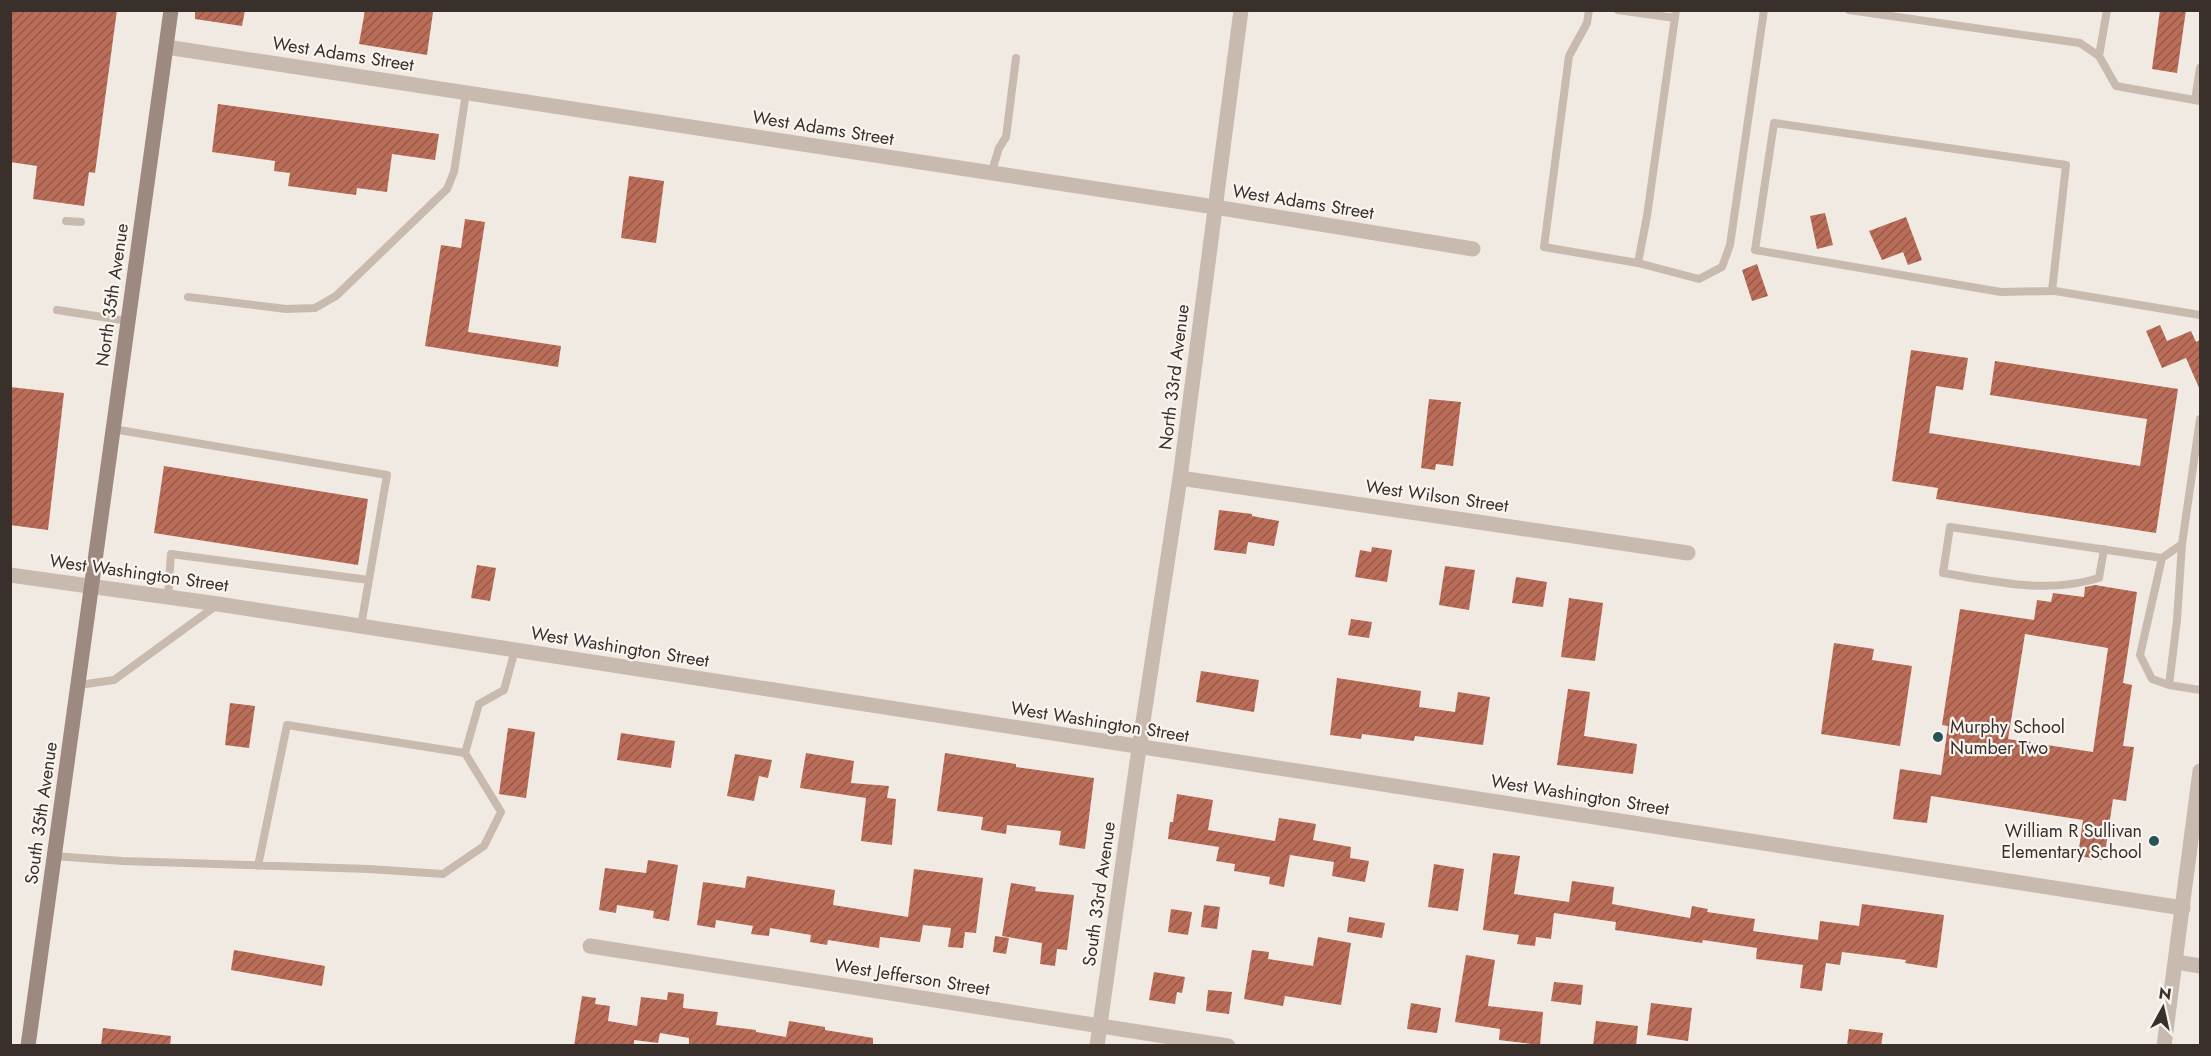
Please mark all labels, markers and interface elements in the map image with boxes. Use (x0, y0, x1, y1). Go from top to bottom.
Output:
street label: West Adams Street (270, 30, 416, 78)
street label: West Adams Street (750, 104, 896, 152)
street label: West Adams Street (1230, 178, 1376, 226)
street label: North 35th Avenue (89, 222, 135, 368)
street label: North 33rd Avenue (1152, 303, 1196, 451)
street label: West Wilson Street (1364, 473, 1511, 519)
street label: West Washington Street (48, 548, 231, 599)
street label: West Washington Street (529, 620, 712, 674)
street label: West Washington Street (1009, 695, 1192, 749)
place label: Murphy School Number Two (1950, 714, 2065, 761)
marker: Murphy School Number Two (1931, 730, 1945, 744)
street label: South 35th Avenue (18, 740, 64, 886)
street label: West Washington Street (1489, 768, 1672, 822)
place label: William R Sullivan Elementary School (2001, 818, 2142, 865)
street label: South 33rd Avenue (1076, 820, 1122, 968)
marker: William R Sullivan Elementary School (2147, 834, 2161, 848)
street label: West Jefferson Street (833, 952, 992, 1002)
north arrow (2133, 978, 2193, 1038)
text: N (2157, 981, 2173, 1006)

